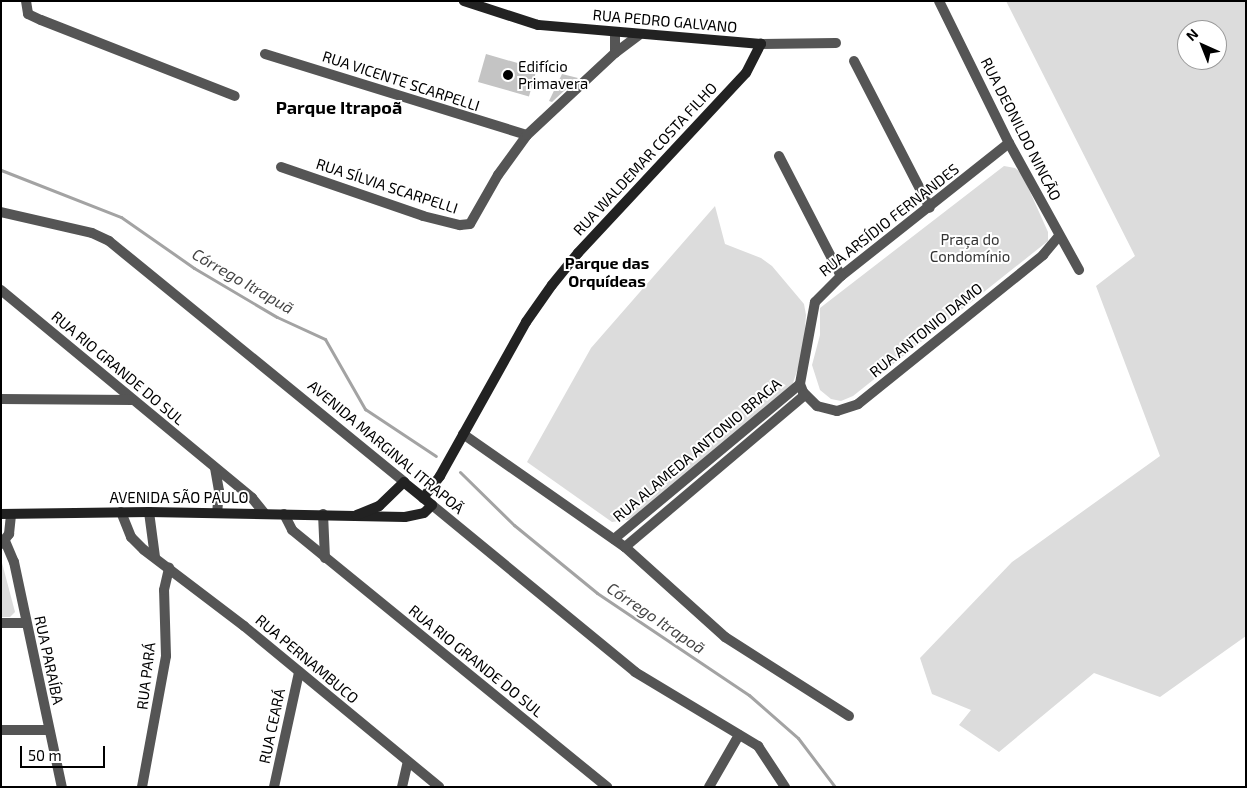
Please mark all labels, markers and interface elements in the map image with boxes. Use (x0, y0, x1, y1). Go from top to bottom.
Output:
street label: RUA PEDRO GALVANO (592, 6, 738, 36)
north arrow (1177, 20, 1227, 70)
text: N (1182, 25, 1201, 44)
street label: RUA VICENTE SCARPELLI (320, 47, 482, 115)
street label: RUA DEONILDO NINCÃO (977, 54, 1065, 204)
place label: Edifício Primavera (518, 57, 588, 92)
marker: Edifício Primavera (502, 69, 514, 81)
street label: RUA WALDEMAR COSTA FILHO (569, 78, 721, 240)
district label: Parque Itrapoã (276, 96, 402, 118)
street label: RUA SÍLVIA SCARPELLI (314, 154, 460, 218)
street label: RUA ARSÍDIO FERNANDES (815, 160, 963, 280)
park label: Praça do Condomínio (930, 230, 1010, 265)
water label: Córrego Itrapuã (189, 244, 297, 318)
district label: Parque das Orquídeas (565, 253, 649, 291)
street label: RUA ANTONIO DAMO (866, 279, 986, 381)
street label: RUA RIO GRANDE DO SUL (48, 307, 188, 429)
street label: RUA ALAMEDA ANTONIO BRAGA (609, 374, 785, 526)
street label: AVENIDA MARGINAL ITRAPOÃ (304, 376, 468, 518)
street label: AVENIDA SÃO PAULO (109, 489, 249, 507)
water label: Córrego Itrapoã (603, 578, 709, 658)
street label: RUA RIO GRANDE DO SUL (405, 601, 547, 721)
street label: RUA PERNAMBUCO (252, 611, 362, 707)
street label: RUA PARAÍBA (31, 614, 67, 706)
street label: RUA PARÁ (133, 641, 159, 711)
street label: RUA CEARÁ (255, 687, 289, 765)
scale bar (22, 736, 108, 768)
text: 50 m (28, 746, 62, 764)

